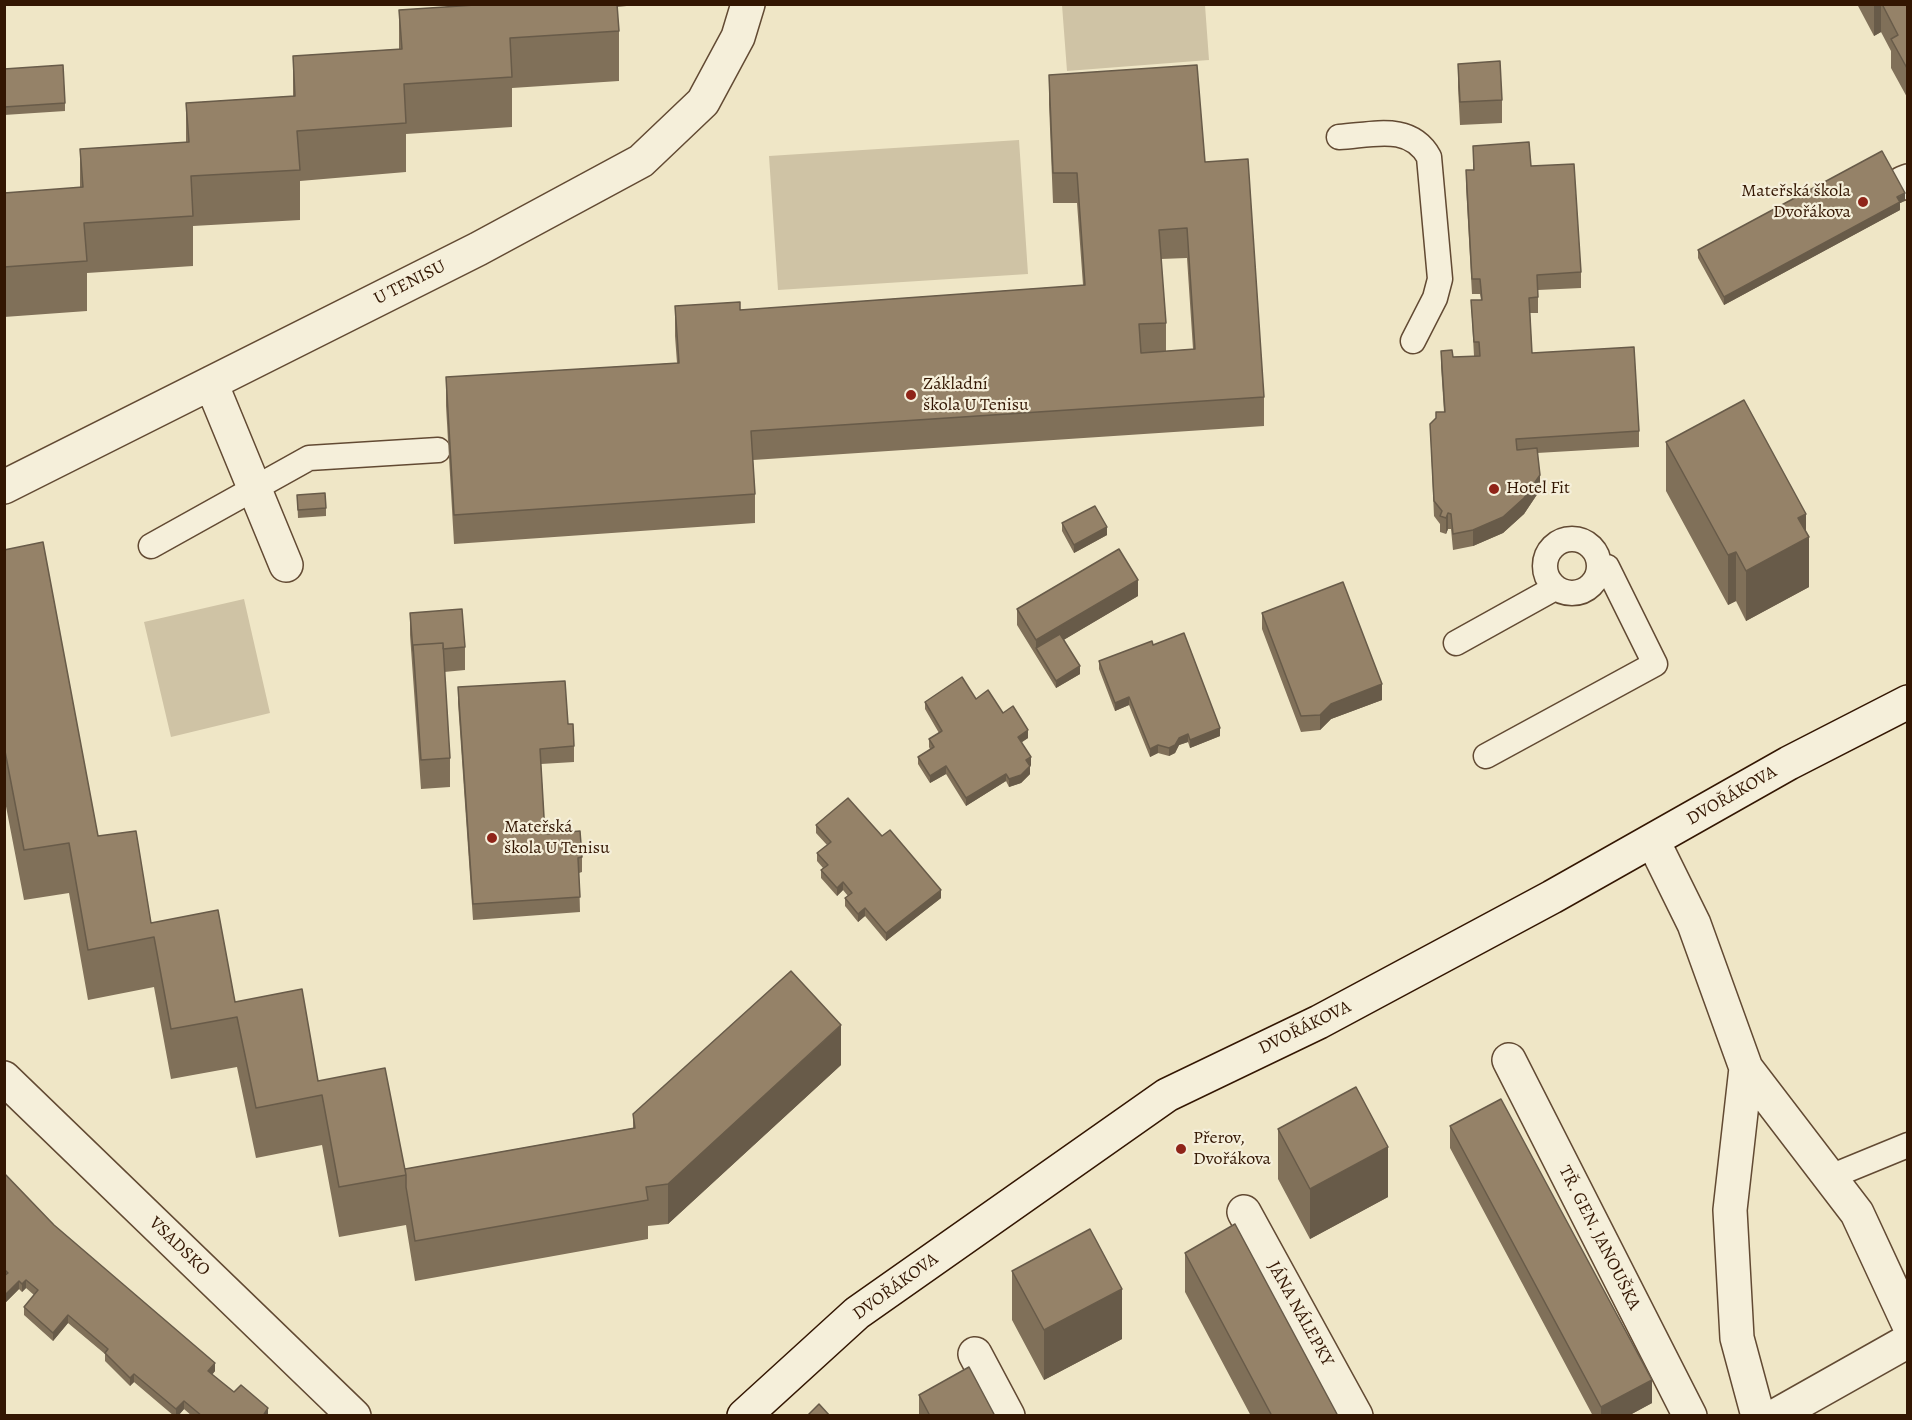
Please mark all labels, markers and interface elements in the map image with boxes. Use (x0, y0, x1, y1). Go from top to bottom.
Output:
place label: Mateřská škola Dvořákova (1741, 181, 1851, 224)
marker: Mateřská škola Dvořákova (1856, 195, 1870, 209)
street label: U TENISU (371, 256, 449, 310)
place label: Základní škola U Tenisu (923, 374, 1029, 416)
marker: Základní škola U Tenisu (904, 388, 918, 402)
place label: Hotel Fit (1506, 478, 1570, 500)
marker: Hotel Fit (1487, 482, 1501, 496)
street label: DVOŘÁKOVA (1683, 762, 1781, 830)
place label: Mateřská škola U Tenisu (504, 817, 610, 860)
marker: Mateřská škola U Tenisu (485, 831, 499, 845)
street label: DVOŘÁKOVA (1255, 996, 1355, 1060)
place label: Přerov, Dvořákova (1193, 1128, 1271, 1170)
marker: Přerov, Dvořákova (1174, 1142, 1188, 1156)
street label: TŘ. GEN. JANOUŠKA (1553, 1162, 1645, 1314)
street label: VSADSKO (144, 1213, 214, 1281)
street label: DVOŘÁKOVA (849, 1249, 943, 1325)
street label: JÁNA NÁLEPKY (1262, 1258, 1338, 1370)

